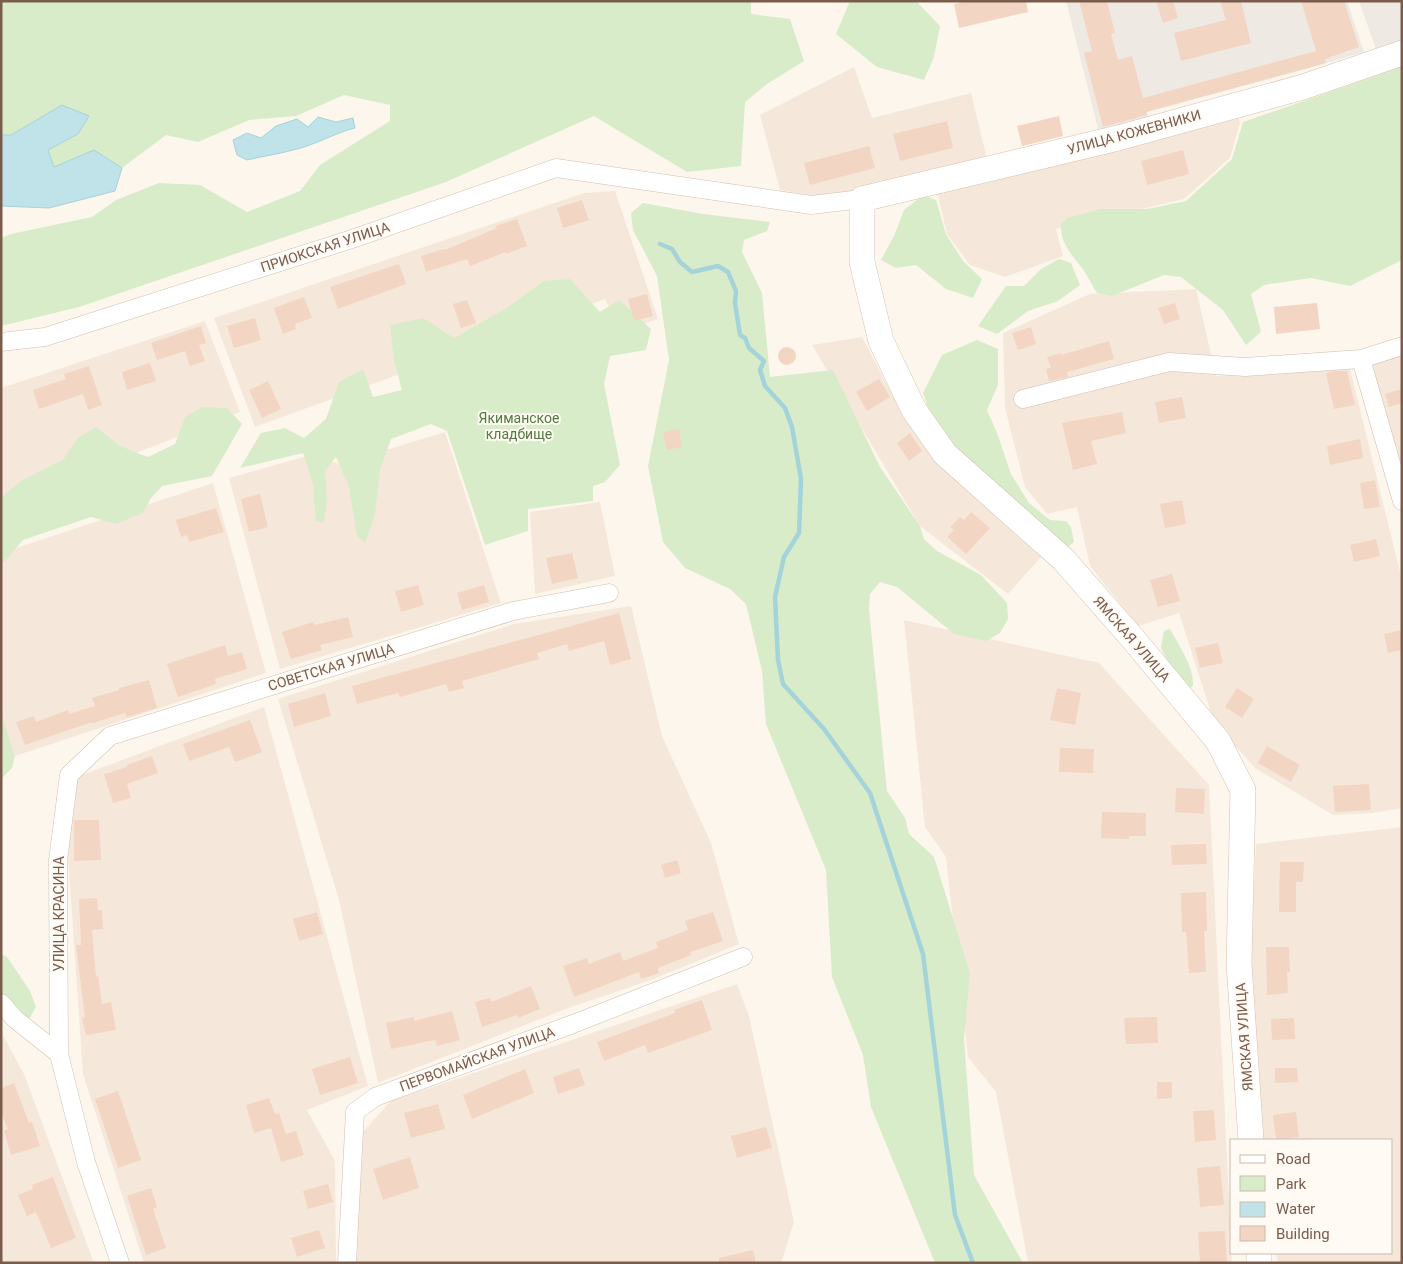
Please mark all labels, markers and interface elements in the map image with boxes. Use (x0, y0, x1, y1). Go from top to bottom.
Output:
street label: УЛИЦА КОЖЕВНИКИ (1065, 106, 1203, 158)
street label: ПРИОКСКАЯ УЛИЦА (258, 219, 392, 275)
park label: Якиманское кладбище (479, 410, 559, 442)
street label: ЯМСКАЯ УЛИЦА (1090, 593, 1174, 685)
street label: СОВЕТСКАЯ УЛИЦА (266, 640, 396, 694)
street label: УЛИЦА КРАСИНА (51, 856, 67, 972)
street label: ЯМСКАЯ УЛИЦА (1232, 982, 1256, 1092)
street label: ПЕРВОМАЙСКАЯ УЛИЦА (397, 1023, 557, 1095)
legend (1230, 1139, 1393, 1254)
text: Road (1276, 1150, 1310, 1168)
text: Park (1276, 1175, 1307, 1193)
text: Water (1276, 1200, 1315, 1218)
text: Building (1276, 1225, 1330, 1243)

